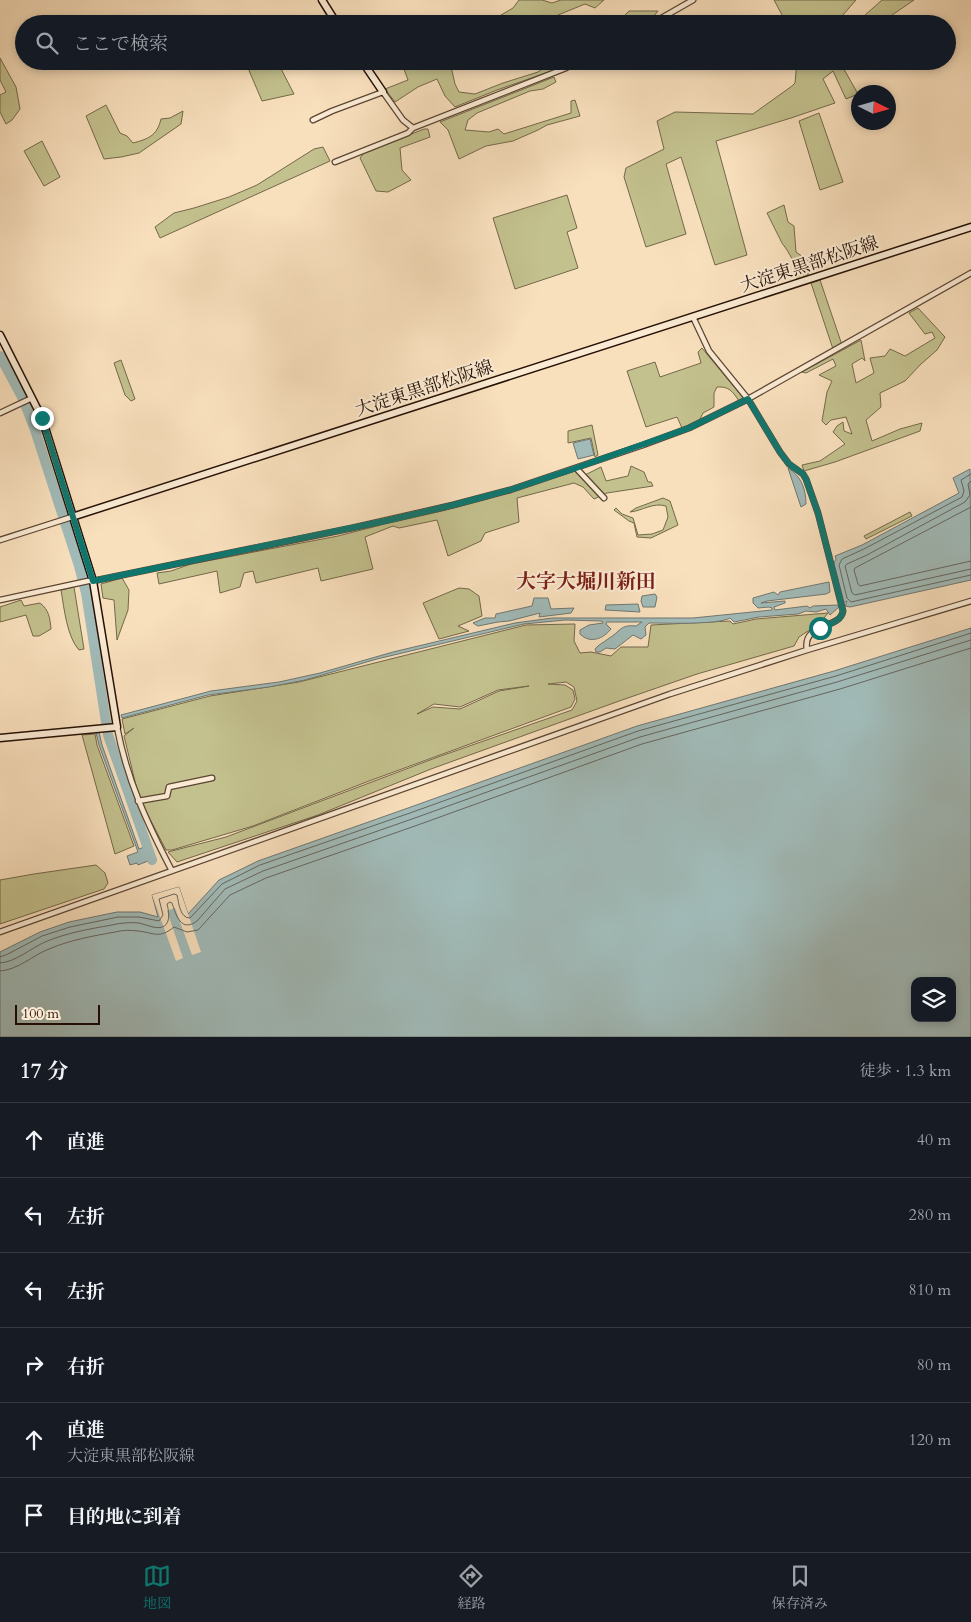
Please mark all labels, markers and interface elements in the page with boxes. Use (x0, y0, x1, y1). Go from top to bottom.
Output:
search box (15, 15, 956, 70)
icon: search (33, 29, 61, 57)
text: ここで検索 (73, 31, 168, 57)
north arrow (851, 85, 896, 130)
street label: 大淀東黒部松阪線 (737, 230, 881, 299)
street label: 大淀東黒部松阪線 (352, 354, 496, 423)
route end (31, 407, 54, 430)
district label: 大字大堀川新田 (516, 568, 656, 595)
route start (809, 617, 832, 640)
map controls (911, 977, 956, 1022)
button: layers (911, 977, 956, 1022)
scale bar (15, 1002, 100, 1025)
text: 100 m (22, 1004, 59, 1023)
text: 17 分 (20, 1057, 68, 1086)
text: 徒歩 · 1.3 km (859, 1060, 951, 1082)
icon: ahead (20, 1126, 48, 1154)
text: 直進 (67, 1129, 105, 1155)
text: 40 m (917, 1129, 951, 1151)
icon: left (20, 1201, 48, 1229)
text: 左折 (67, 1204, 105, 1230)
text: 280 m (909, 1204, 951, 1226)
icon: left (20, 1276, 48, 1304)
text: 左折 (67, 1279, 105, 1305)
text: 810 m (909, 1279, 951, 1301)
icon: right (20, 1351, 48, 1379)
text: 右折 (67, 1354, 105, 1380)
text: 80 m (917, 1354, 951, 1376)
text: 直進 (67, 1417, 105, 1443)
icon: ahead (20, 1426, 48, 1454)
text: 120 m (909, 1429, 951, 1451)
text: 大淀東黒部松阪線 (67, 1445, 195, 1467)
icon: arrive (20, 1501, 48, 1529)
text: 目的地に到着 (67, 1504, 181, 1530)
tab: 地図 (143, 1562, 171, 1613)
tab: 経路 (457, 1562, 485, 1613)
tab: 保存済み (772, 1562, 828, 1613)

